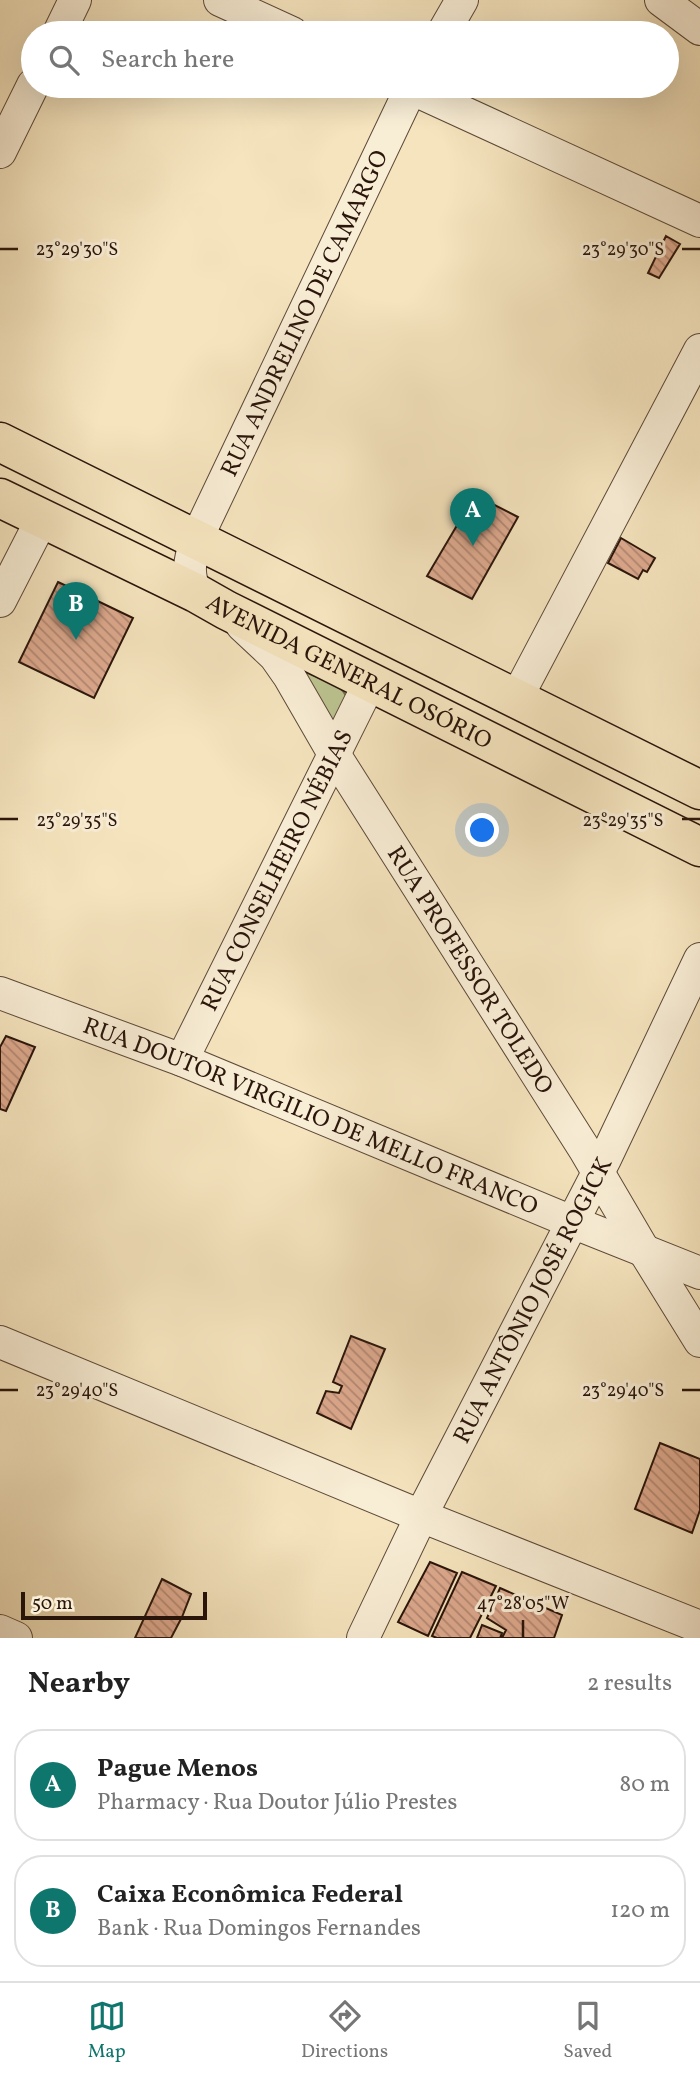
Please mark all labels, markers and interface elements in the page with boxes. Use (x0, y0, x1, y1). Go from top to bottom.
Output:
search box (21, 21, 679, 98)
icon: search (45, 41, 83, 79)
text: Search here (101, 42, 234, 78)
street label: RUA ANDRELINO DE CAMARGO (213, 145, 398, 483)
text: 23°29'30"S (36, 238, 118, 263)
text: 23°29'30"S (582, 238, 664, 263)
pin: A (450, 488, 496, 546)
pin: B (53, 582, 99, 640)
street label: AVENIDA GENERAL OSÓRIO (199, 587, 497, 759)
street label: RUA CONSELHEIRO NÉBIAS (194, 724, 363, 1018)
text: 23°29'35"S (36, 809, 118, 834)
text: 23°29'35"S (582, 809, 664, 834)
your location (465, 813, 499, 847)
street label: RUA PROFESSOR TOLEDO (377, 840, 560, 1101)
street label: RUA DOUTOR VIRGILIO DE MELLO FRANCO (78, 1010, 543, 1225)
street label: RUA ANTÔNIO JOSÉ ROGICK (446, 1152, 622, 1450)
text: 23°29'40"S (36, 1379, 118, 1404)
text: 23°29'40"S (582, 1379, 664, 1404)
scale bar (21, 1589, 206, 1621)
text: 50 m (32, 1591, 73, 1617)
text: 47°28'05"W (477, 1592, 569, 1617)
text: Nearby (28, 1663, 130, 1705)
text: 2 results (587, 1668, 672, 1700)
text: Pague Menos (97, 1751, 258, 1787)
text: A (45, 1769, 61, 1801)
text: 80 m (620, 1769, 670, 1801)
text: Pharmacy · Rua Doutor Júlio Prestes (97, 1787, 457, 1819)
text: Caixa Econômica Federal (97, 1877, 403, 1913)
text: B (45, 1895, 61, 1927)
text: 120 m (610, 1895, 670, 1927)
text: Bank · Rua Domingos Fernandes (97, 1913, 421, 1945)
tab: Map (88, 1997, 126, 2065)
tab: Directions (301, 1997, 388, 2065)
tab: Saved (563, 1997, 612, 2065)

